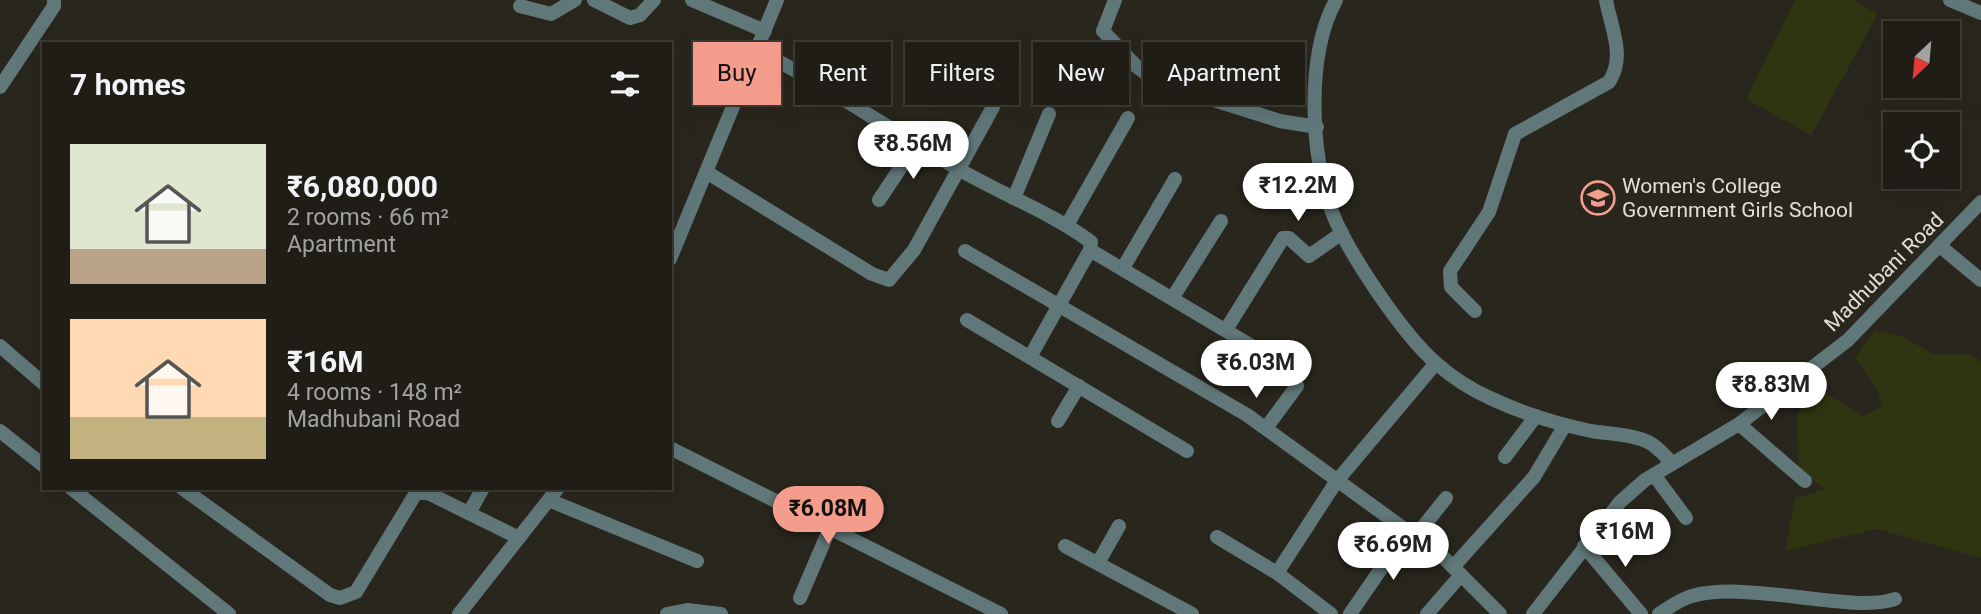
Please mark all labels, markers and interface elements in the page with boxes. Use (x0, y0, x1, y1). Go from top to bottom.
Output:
north arrow (1883, 21, 1960, 98)
map controls (1883, 21, 1960, 189)
chip: Buy (693, 42, 781, 105)
chip: Rent (795, 42, 891, 105)
chip: Filters (905, 42, 1019, 105)
chip: New (1033, 42, 1129, 105)
chip: Apartment (1143, 42, 1305, 105)
icon: filters (606, 65, 644, 103)
text: 7 homes (70, 67, 186, 102)
button: locate (1883, 112, 1960, 189)
pin: ₹8.56M (856, 122, 970, 181)
text: ₹8.56M (874, 130, 952, 157)
pin: ₹12.2M (1241, 164, 1355, 223)
text: ₹6,080,000 (287, 169, 438, 204)
icon: home (126, 172, 210, 256)
text: ₹12.2M (1259, 172, 1337, 199)
place label: Women's College Government Girls School (1622, 174, 1853, 222)
school or university icon: Women's College Government Girls School (1579, 179, 1617, 217)
text: 2 rooms · 66 m² (287, 204, 449, 231)
street label: Madhubani Road (1820, 208, 1948, 336)
text: Apartment (287, 231, 396, 258)
pin: ₹6.03M (1199, 340, 1313, 400)
text: ₹16M (287, 344, 363, 379)
icon: home (126, 347, 210, 431)
text: ₹6.03M (1217, 349, 1295, 376)
pin: ₹8.83M (1714, 362, 1828, 422)
text: ₹8.83M (1732, 371, 1810, 398)
text: 4 rooms · 148 m² (287, 379, 462, 406)
text: Madhubani Road (287, 406, 460, 433)
pin: ₹6.08M (771, 486, 885, 546)
text: ₹6.08M (789, 495, 867, 522)
pin: ₹16M (1584, 510, 1666, 569)
text: ₹16M (1596, 518, 1654, 545)
pin: ₹6.69M (1336, 522, 1450, 582)
text: ₹6.69M (1354, 531, 1432, 558)

